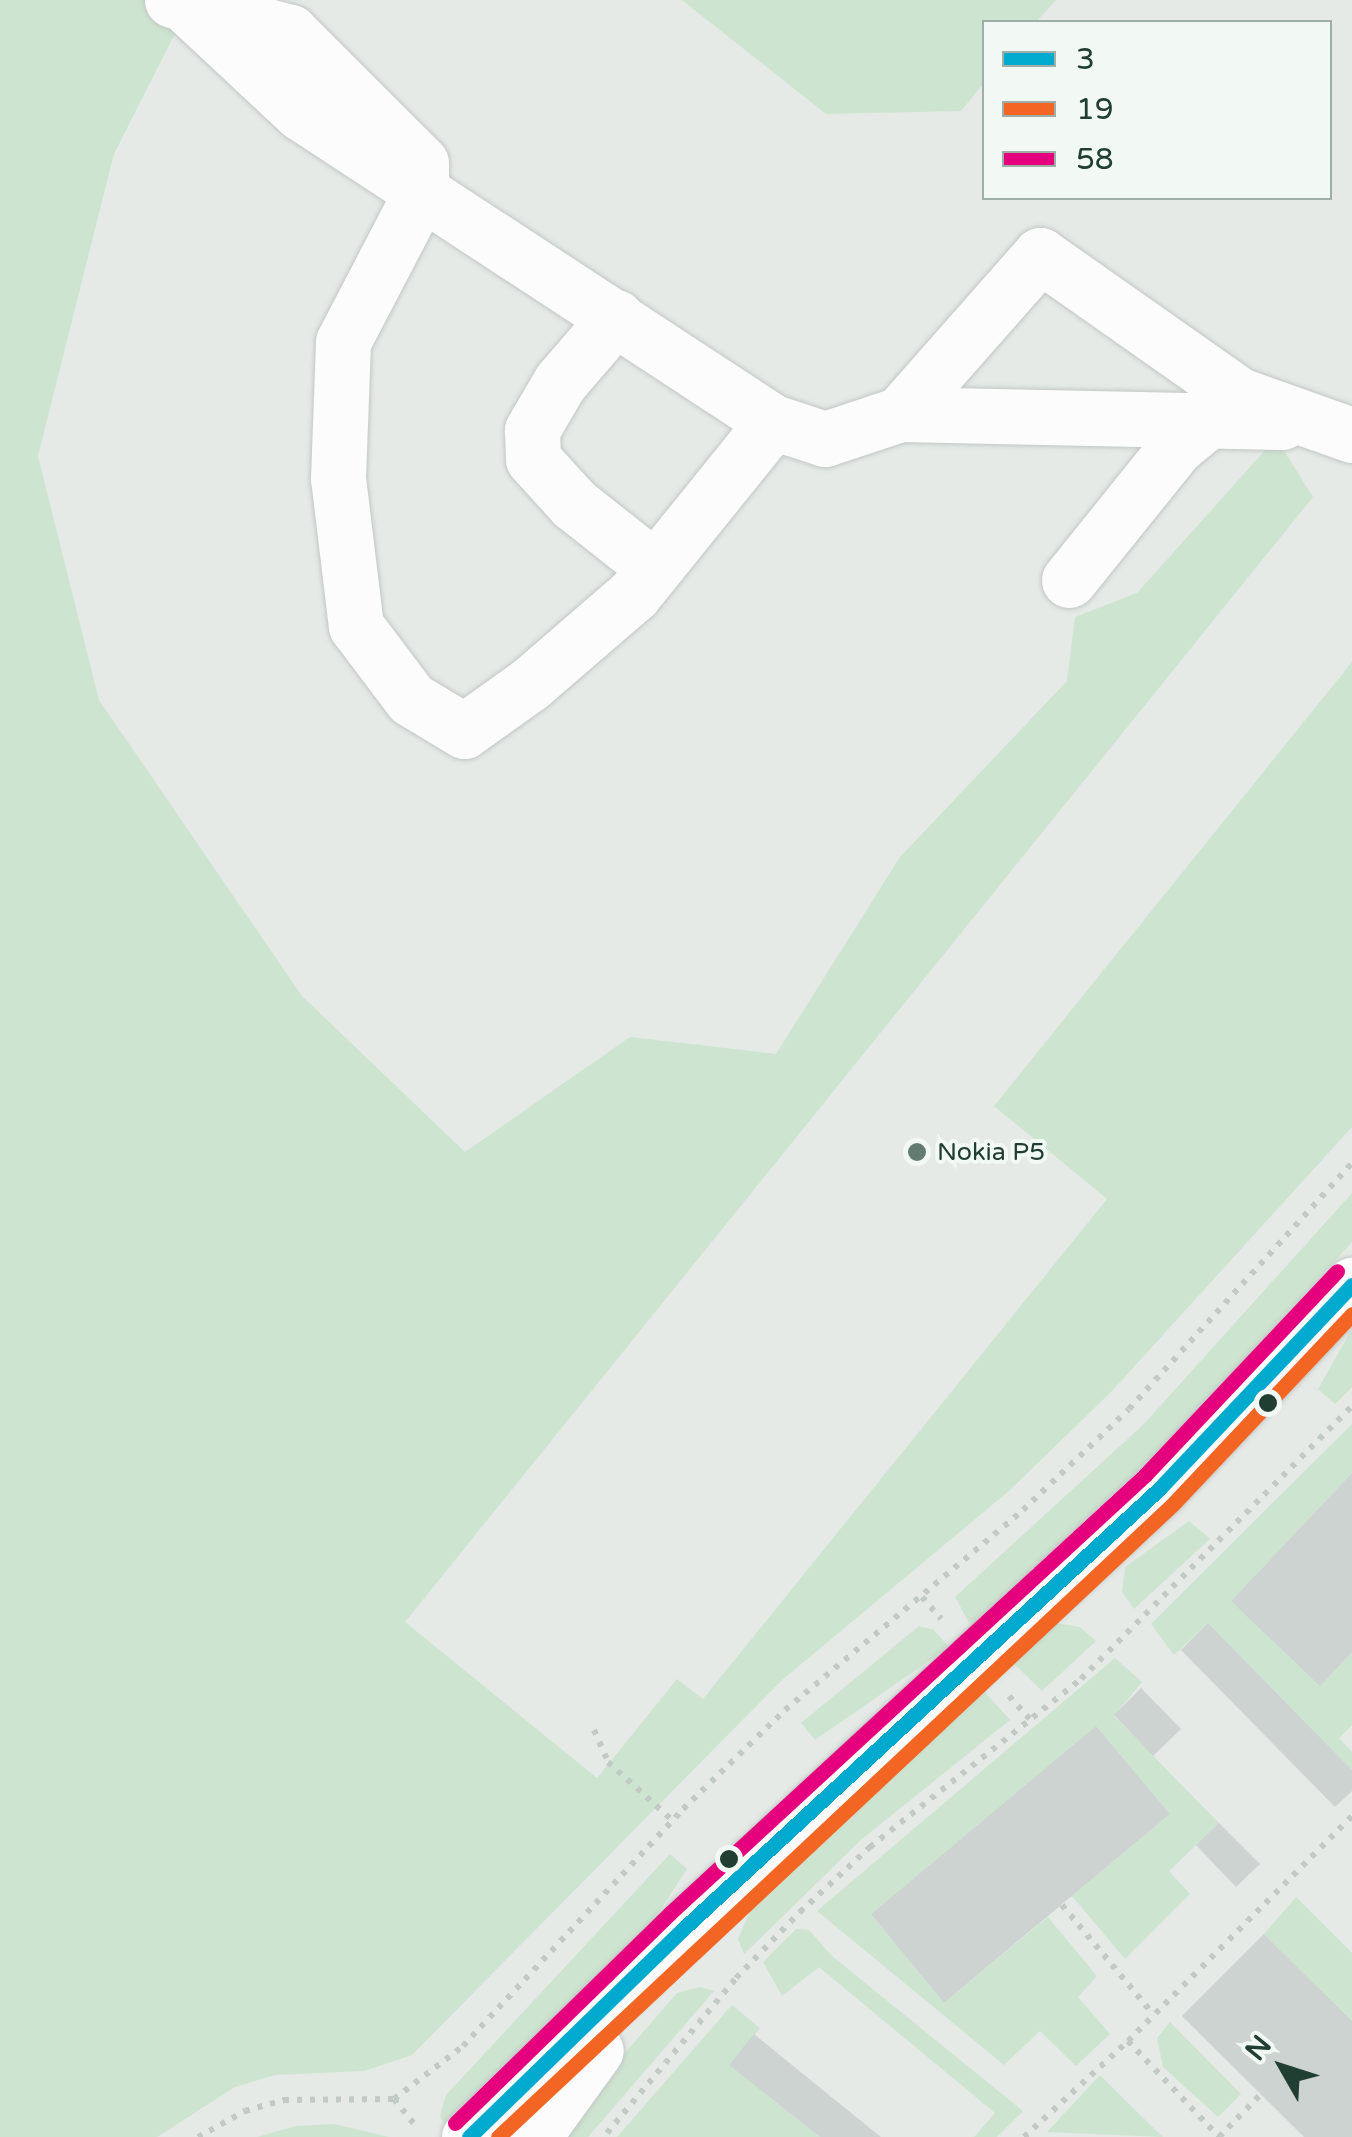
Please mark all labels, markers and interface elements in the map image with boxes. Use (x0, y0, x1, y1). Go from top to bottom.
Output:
legend (982, 20, 1332, 200)
text: 3 (1076, 41, 1095, 78)
text: 19 (1076, 91, 1114, 128)
text: 58 (1076, 141, 1114, 178)
place label: Nokia P5 (937, 1137, 1045, 1167)
marker: Nokia P5 (906, 1141, 928, 1163)
unlabelled marker (1258, 1393, 1278, 1413)
unlabelled marker (719, 1849, 739, 1869)
north arrow (1232, 2017, 1332, 2117)
text: N (1238, 2029, 1279, 2068)

